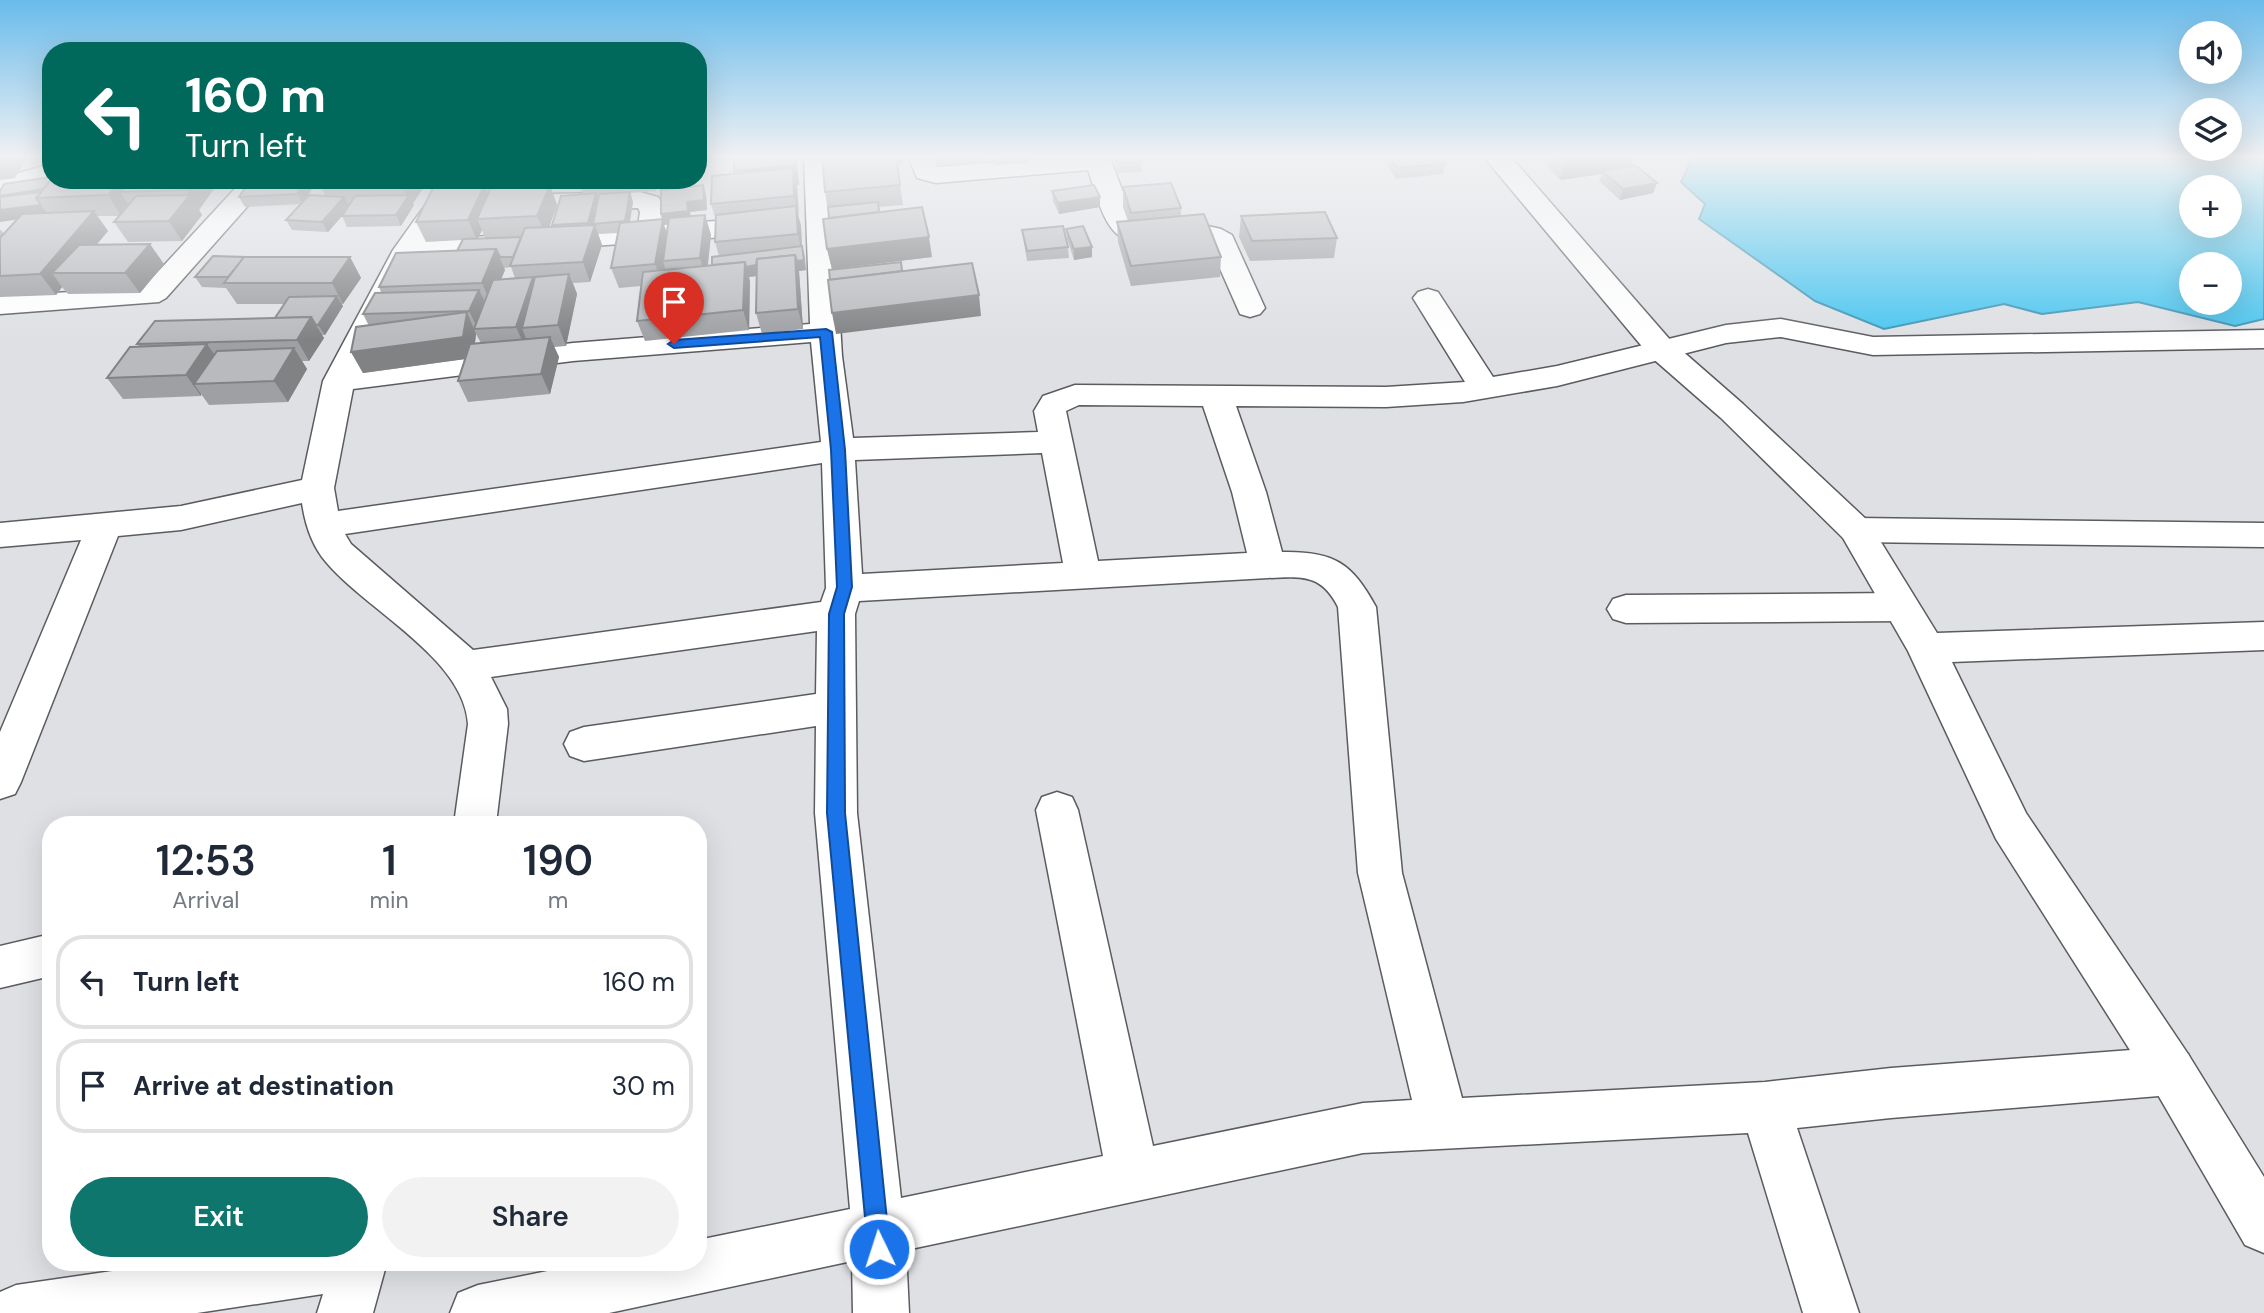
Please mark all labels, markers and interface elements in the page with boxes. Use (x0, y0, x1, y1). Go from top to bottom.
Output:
map controls (2179, 21, 2242, 315)
button: sound (2179, 21, 2242, 84)
text: 160 m (185, 63, 326, 127)
icon: left (70, 70, 161, 161)
button: layers (2179, 98, 2242, 161)
text: Turn left (185, 125, 307, 167)
button: + (2179, 175, 2242, 238)
button: − (2179, 252, 2242, 315)
pin (644, 272, 704, 344)
icon: arrive (655, 283, 693, 321)
text: 12:53 (156, 833, 256, 888)
text: 1 (382, 833, 397, 888)
text: 190 (523, 833, 593, 888)
text: Arrival (172, 885, 239, 915)
text: min (370, 885, 409, 915)
text: m (548, 885, 568, 915)
icon: left (74, 963, 112, 1001)
text: Turn left (133, 965, 240, 999)
text: 160 m (603, 965, 675, 999)
icon: arrive (74, 1067, 112, 1105)
text: Arrive at destination (133, 1069, 394, 1103)
text: 30 m (612, 1069, 675, 1103)
button: Exit (70, 1177, 368, 1257)
button: Share (382, 1177, 679, 1257)
position arrow (842, 1212, 916, 1286)

